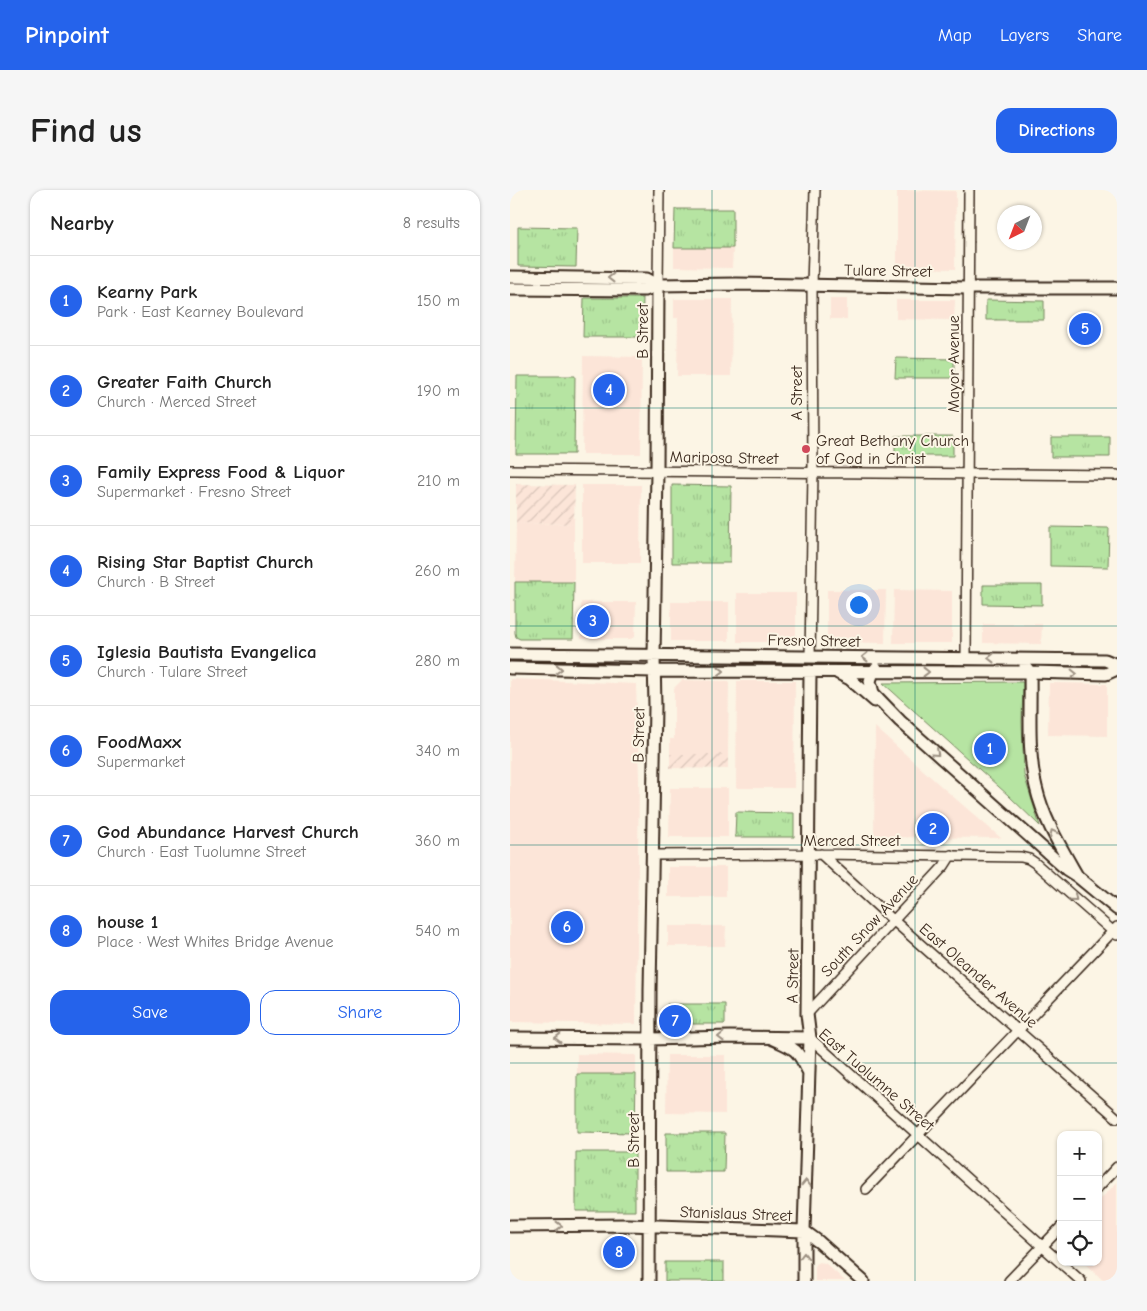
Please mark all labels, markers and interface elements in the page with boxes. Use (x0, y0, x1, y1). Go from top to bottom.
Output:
text: Pinpoint (25, 21, 109, 49)
text: Map (938, 25, 972, 46)
text: Layers (1000, 25, 1049, 46)
text: Share (1077, 25, 1122, 46)
button: Directions (996, 108, 1117, 153)
text: Find us (30, 110, 142, 151)
north arrow (997, 205, 1042, 250)
text: Nearby (50, 211, 114, 235)
text: 8 results (403, 214, 460, 232)
street label: Tulare Street (844, 261, 932, 281)
one-way arrow (607, 273, 614, 283)
text: Kearny Park (97, 281, 197, 303)
text: 1 (63, 292, 69, 310)
text: 150 m (417, 292, 460, 310)
text: Park · East Kearney Boulevard (97, 303, 304, 321)
street label: B Street (634, 303, 652, 359)
pin: 5 (1069, 310, 1101, 348)
street label: Mayor Avenue (945, 315, 963, 413)
street label: A Street (788, 365, 806, 420)
text: Greater Faith Church (97, 371, 272, 393)
pin: 4 (593, 371, 625, 409)
text: 2 (62, 382, 70, 400)
text: 190 m (417, 382, 460, 400)
text: Church · Merced Street (97, 393, 256, 411)
place label: Great Bethany Church of God in Christ (816, 432, 969, 468)
marker: Great Bethany Church of God in Christ (800, 443, 812, 455)
street label: Mariposa Street (669, 448, 779, 468)
text: Family Express Food & Liquor (97, 461, 345, 483)
text: 3 (62, 472, 70, 490)
text: 210 m (417, 472, 460, 490)
text: Supermarket · Fresno Street (97, 483, 291, 501)
text: Rising Star Baptist Church (97, 551, 313, 573)
text: 4 (62, 562, 70, 580)
text: 260 m (415, 562, 460, 580)
text: Church · B Street (97, 573, 215, 591)
your location (846, 592, 872, 618)
pin: 3 (577, 602, 609, 640)
street label: Fresno Street (767, 631, 861, 651)
text: Iglesia Bautista Evangelica (97, 641, 317, 663)
text: 5 (62, 652, 70, 670)
text: 280 m (415, 652, 460, 670)
one-way arrow (861, 652, 868, 662)
one-way arrow (987, 653, 994, 663)
text: Church · Tulare Street (97, 663, 247, 681)
one-way arrow (555, 664, 563, 674)
one-way arrow (718, 666, 725, 676)
one-way arrow (922, 667, 930, 677)
one-way arrow (1070, 668, 1078, 679)
street label: B Street (630, 707, 648, 763)
pin: 1 (974, 730, 1006, 768)
text: FoodMaxx (97, 731, 181, 753)
text: 6 (62, 742, 70, 760)
text: 340 m (416, 742, 460, 760)
one-way arrow (930, 747, 939, 756)
text: Supermarket (97, 753, 185, 771)
pin: 2 (917, 810, 949, 848)
text: God Abundance Harvest Church (97, 821, 359, 843)
one-way arrow (1049, 829, 1060, 838)
text: 7 (62, 832, 70, 850)
text: 360 m (415, 832, 460, 850)
street label: Merced Street (804, 832, 901, 850)
text: Church · East Tuolumne Street (97, 843, 306, 861)
street label: South Snow Avenue (818, 871, 922, 981)
one-way arrow (1069, 892, 1078, 901)
pin: 6 (551, 908, 583, 946)
text: house 1 (97, 911, 158, 933)
street label: East Oleander Avenue (916, 920, 1041, 1032)
text: 8 (62, 922, 70, 940)
text: 540 m (415, 922, 460, 940)
text: Place · West Whites Bridge Avenue (97, 933, 333, 951)
street label: A Street (784, 948, 802, 1004)
button: Save (50, 990, 250, 1035)
button: Share (260, 990, 460, 1035)
pin: 7 (659, 1002, 691, 1040)
street label: East Tuolumne Street (815, 1025, 938, 1135)
one-way arrow (717, 1032, 724, 1042)
one-way arrow (554, 1033, 562, 1043)
street label: B Street (625, 1112, 643, 1168)
map controls (1057, 1131, 1102, 1266)
button: + (1057, 1131, 1102, 1176)
button: − (1057, 1176, 1102, 1221)
one-way arrow (800, 1178, 811, 1186)
street label: Stanislaus Street (680, 1203, 793, 1225)
one-way arrow (555, 1221, 563, 1231)
button: locate (1057, 1221, 1102, 1266)
pin: 8 (603, 1233, 635, 1271)
one-way arrow (799, 1252, 809, 1260)

